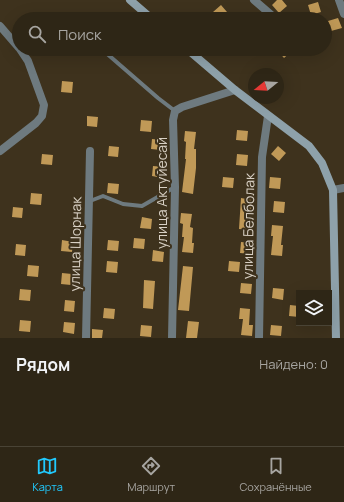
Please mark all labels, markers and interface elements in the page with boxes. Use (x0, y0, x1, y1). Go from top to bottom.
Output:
search box (12, 12, 332, 56)
icon: search (26, 23, 48, 45)
text: Поиск (58, 24, 102, 45)
north arrow (248, 68, 284, 104)
street label: улица Актуйесай (152, 137, 171, 249)
street label: улица Белболак (238, 172, 258, 279)
street label: улица Шорнак (65, 195, 85, 291)
map controls (296, 290, 332, 326)
button: layers (296, 290, 332, 326)
text: Рядом (16, 353, 70, 376)
text: Найдено: 0 (259, 355, 328, 373)
tab: Карта (32, 455, 63, 494)
tab: Маршрут (127, 455, 175, 494)
tab: Сохранённые (239, 455, 312, 494)

